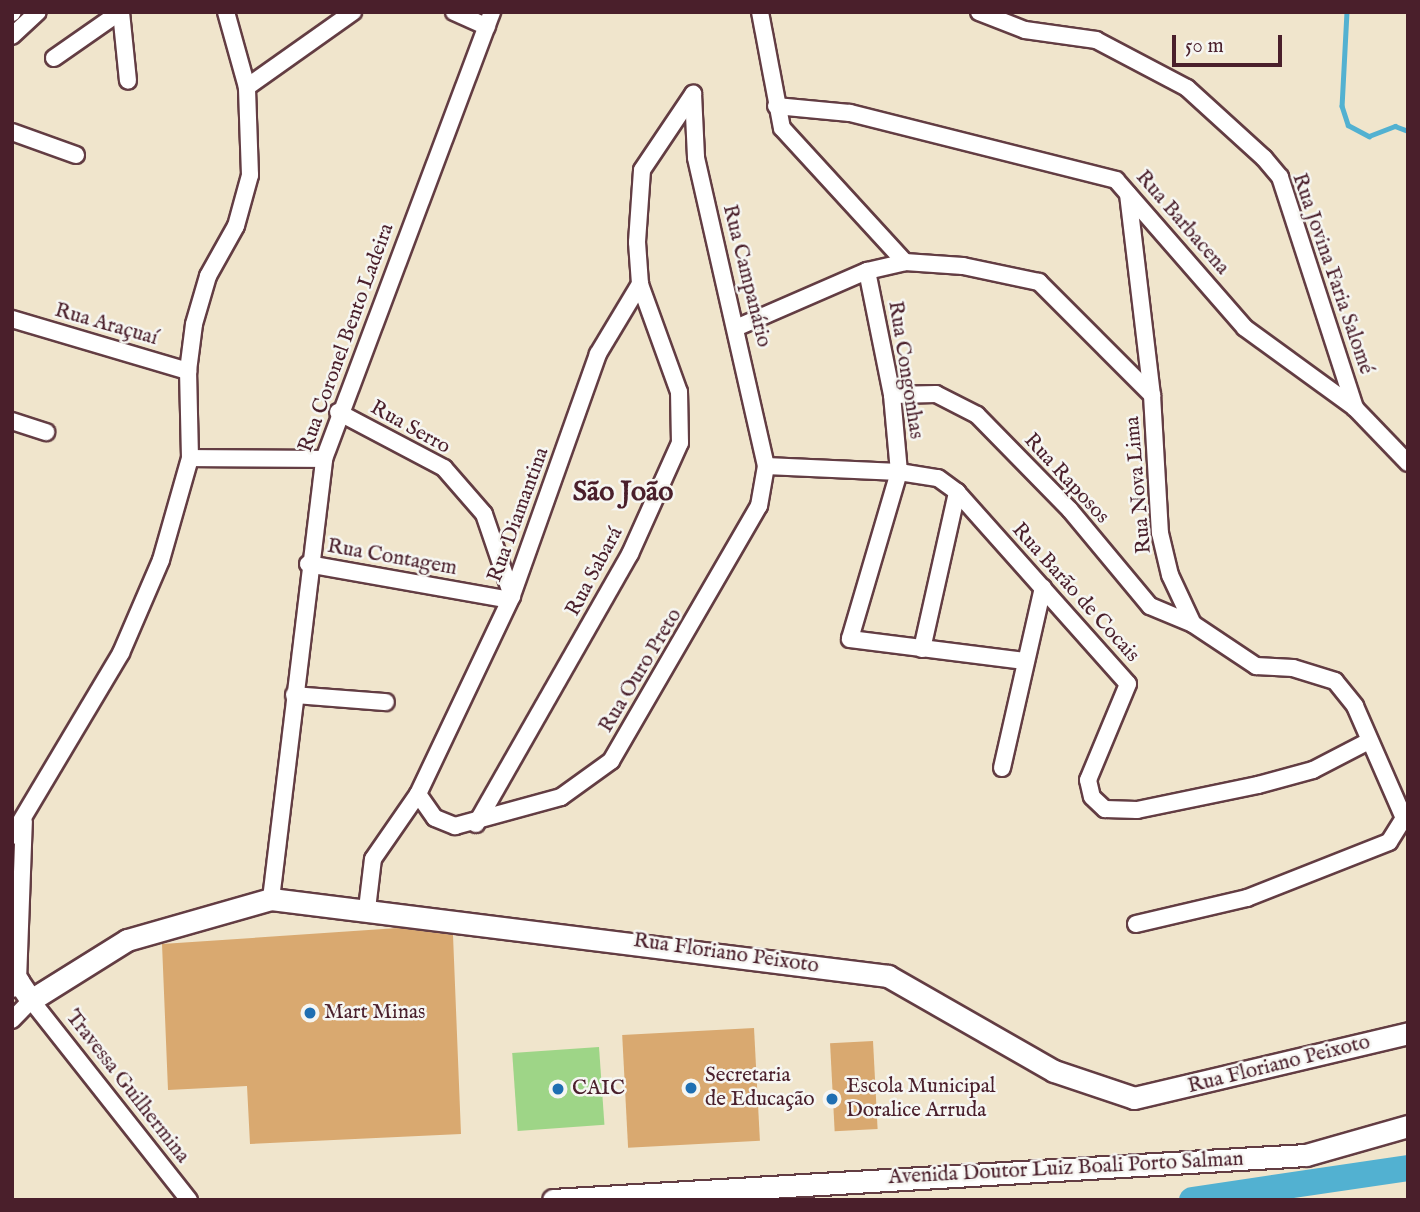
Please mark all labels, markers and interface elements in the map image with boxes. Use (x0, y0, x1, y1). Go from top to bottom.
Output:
scale bar (1175, 21, 1285, 65)
text: 50 m (1185, 33, 1224, 60)
street label: Rua Barbacena (1130, 166, 1234, 280)
street label: Rua Jovina Faria Salomé (1286, 170, 1378, 378)
street label: Rua Campanário (716, 202, 776, 350)
street label: Rua Coronel Bento Ladeira (294, 220, 400, 456)
street label: Rua Araçuaí (52, 298, 160, 352)
street label: Rua Congonhas (882, 299, 928, 441)
street label: Rua Serro (366, 396, 454, 460)
street label: Rua Nova Lima (1120, 415, 1158, 555)
street label: Rua Raposos (1018, 429, 1114, 529)
street label: Rua Diamantina (483, 444, 555, 586)
district label: São João (573, 476, 673, 510)
street label: Rua Barão de Cocais (1006, 518, 1144, 668)
street label: Rua Sabará (561, 523, 629, 621)
street label: Rua Contagem (325, 534, 459, 582)
street label: Rua Ouro Preto (594, 604, 688, 738)
street label: Rua Floriano Peixoto (632, 929, 820, 979)
place label: Mart Minas (324, 1000, 425, 1026)
marker: Mart Minas (302, 1005, 318, 1021)
street label: Travessa Guilhermina (59, 1006, 195, 1168)
street label: Rua Floriano Peixoto (1185, 1030, 1373, 1100)
place label: Secretaria de Educação (705, 1063, 815, 1113)
place label: Escola Municipal Doralice Arruda (846, 1074, 996, 1124)
place label: CAIC (572, 1076, 625, 1102)
marker: Secretaria de Educação (683, 1080, 699, 1096)
marker: CAIC (550, 1081, 566, 1097)
marker: Escola Municipal Doralice Arruda (824, 1091, 840, 1107)
street label: Avenida Doutor Luiz Boali Porto Salman (888, 1147, 1244, 1191)

